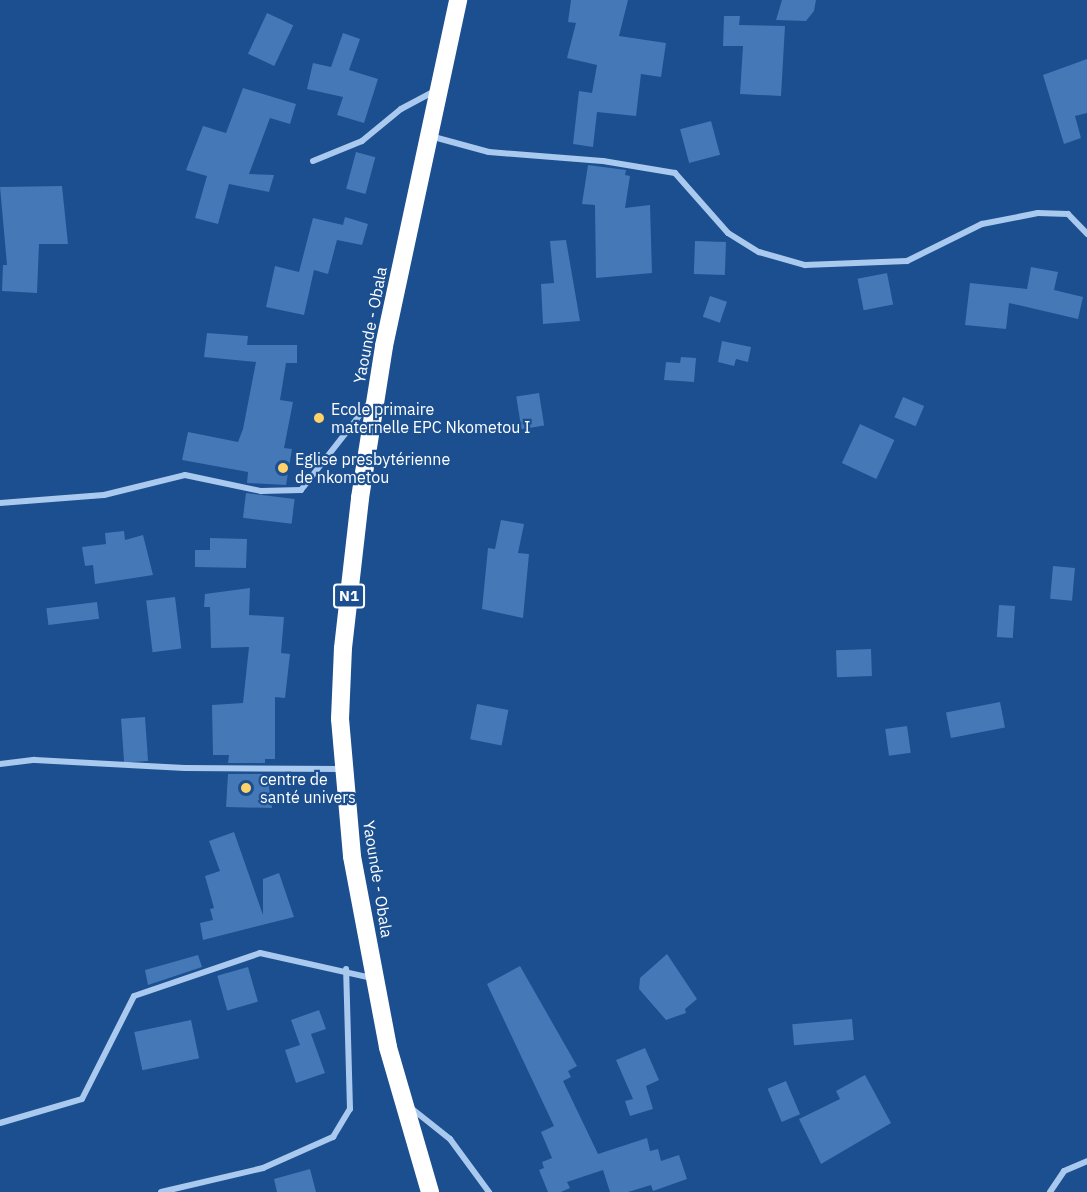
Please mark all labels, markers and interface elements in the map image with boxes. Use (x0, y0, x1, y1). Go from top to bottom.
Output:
street label: Yaounde - Obala (349, 265, 391, 385)
place label: Ecole primaire maternelle EPC Nkometou I (331, 399, 530, 437)
marker: Ecole primaire maternelle EPC Nkometou I (312, 411, 326, 425)
place label: Eglise presbytérienne de nkometou (295, 449, 450, 487)
marker: Eglise presbytérienne de nkometou (276, 461, 290, 475)
road number: N1 (332, 584, 366, 608)
place label: centre de santé univers (260, 769, 356, 807)
marker: centre de santé univers (237, 779, 255, 797)
street label: Yaounde - Obala (359, 819, 397, 939)

